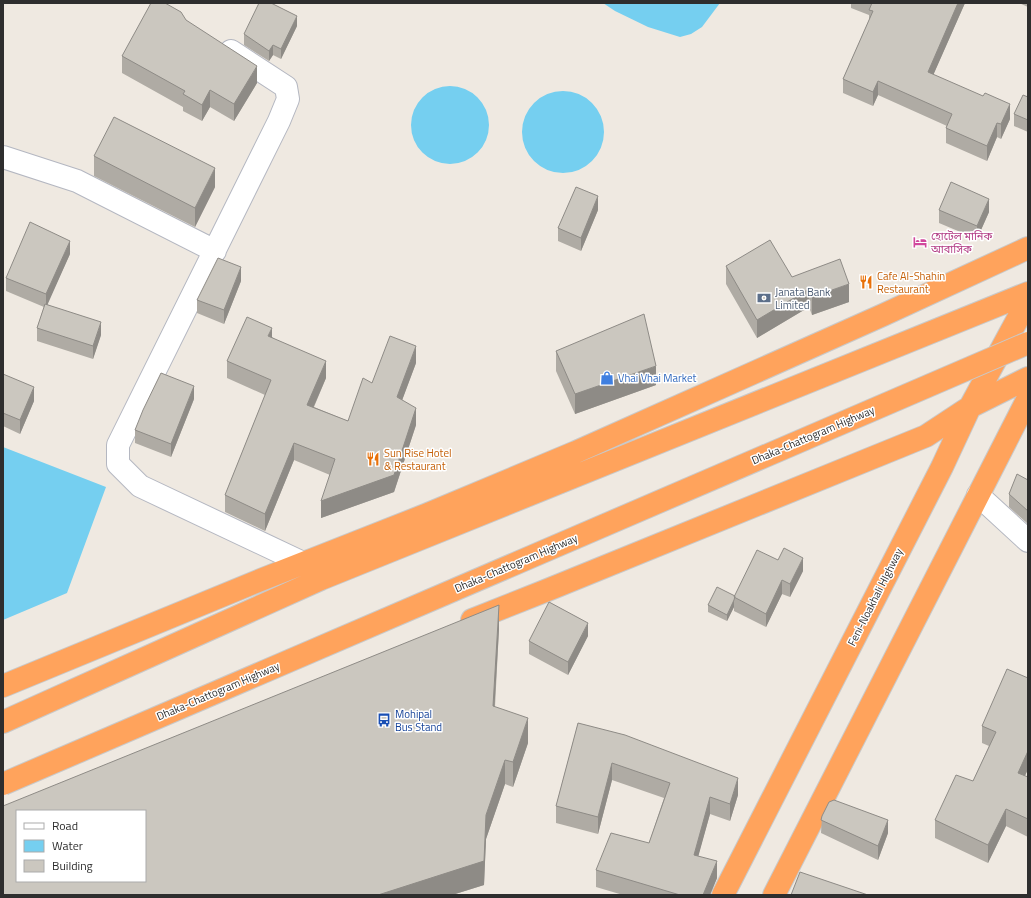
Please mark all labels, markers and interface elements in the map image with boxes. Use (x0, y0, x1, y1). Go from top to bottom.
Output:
place label: হোটেল মানিক আবাসিক (930, 228, 992, 257)
hotel icon: হোটেল মানিক আবাসিক (912, 234, 928, 250)
place label: Cafe Al-Shahin Restaurant (877, 268, 945, 297)
restaurant icon: Cafe Al-Shahin Restaurant (858, 274, 874, 290)
place label: Janata Bank Limited (775, 284, 831, 313)
bank icon: Janata Bank Limited (756, 290, 772, 306)
shop icon: Vhai Vhai Market (599, 370, 615, 386)
place label: Vhai Vhai Market (618, 370, 697, 386)
street label: Dhaka-Chattogram Highway (749, 402, 878, 468)
place label: Sun Rise Hotel & Restaurant (384, 445, 452, 474)
restaurant icon: Sun Rise Hotel & Restaurant (365, 451, 381, 467)
street label: Dhaka-Chattogram Highway (452, 530, 581, 596)
street label: Feni-Noakhali HIghway (843, 545, 907, 649)
street label: Dhaka-Chattogram Highway (154, 658, 283, 724)
place label: Mohipal Bus Stand (395, 706, 442, 735)
bus stop icon: Mohipal Bus Stand (376, 712, 392, 728)
legend (16, 810, 146, 882)
text: Road (52, 816, 78, 835)
text: Water (52, 836, 83, 855)
text: Building (52, 856, 93, 875)

